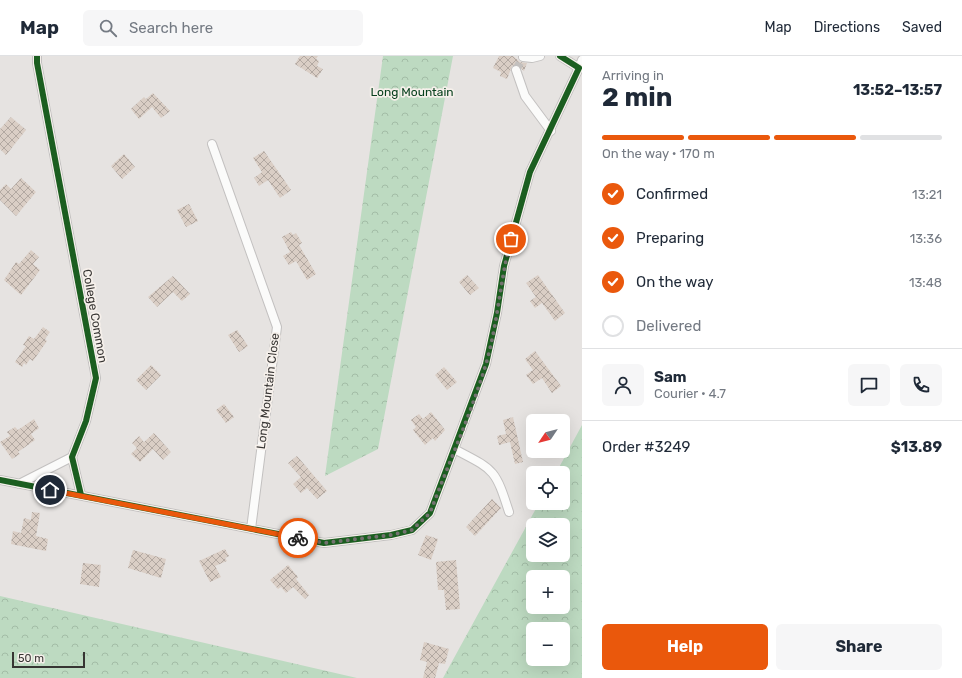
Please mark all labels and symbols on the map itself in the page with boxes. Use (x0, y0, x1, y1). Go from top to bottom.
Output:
park label: Long Mountain (370, 85, 454, 99)
pin (494, 222, 528, 256)
street label: College Common (80, 268, 110, 364)
street label: Long Mountain Close (254, 332, 282, 450)
north arrow (526, 414, 570, 458)
pin (33, 473, 67, 507)
courier (278, 518, 318, 558)
scale bar (12, 650, 85, 669)

